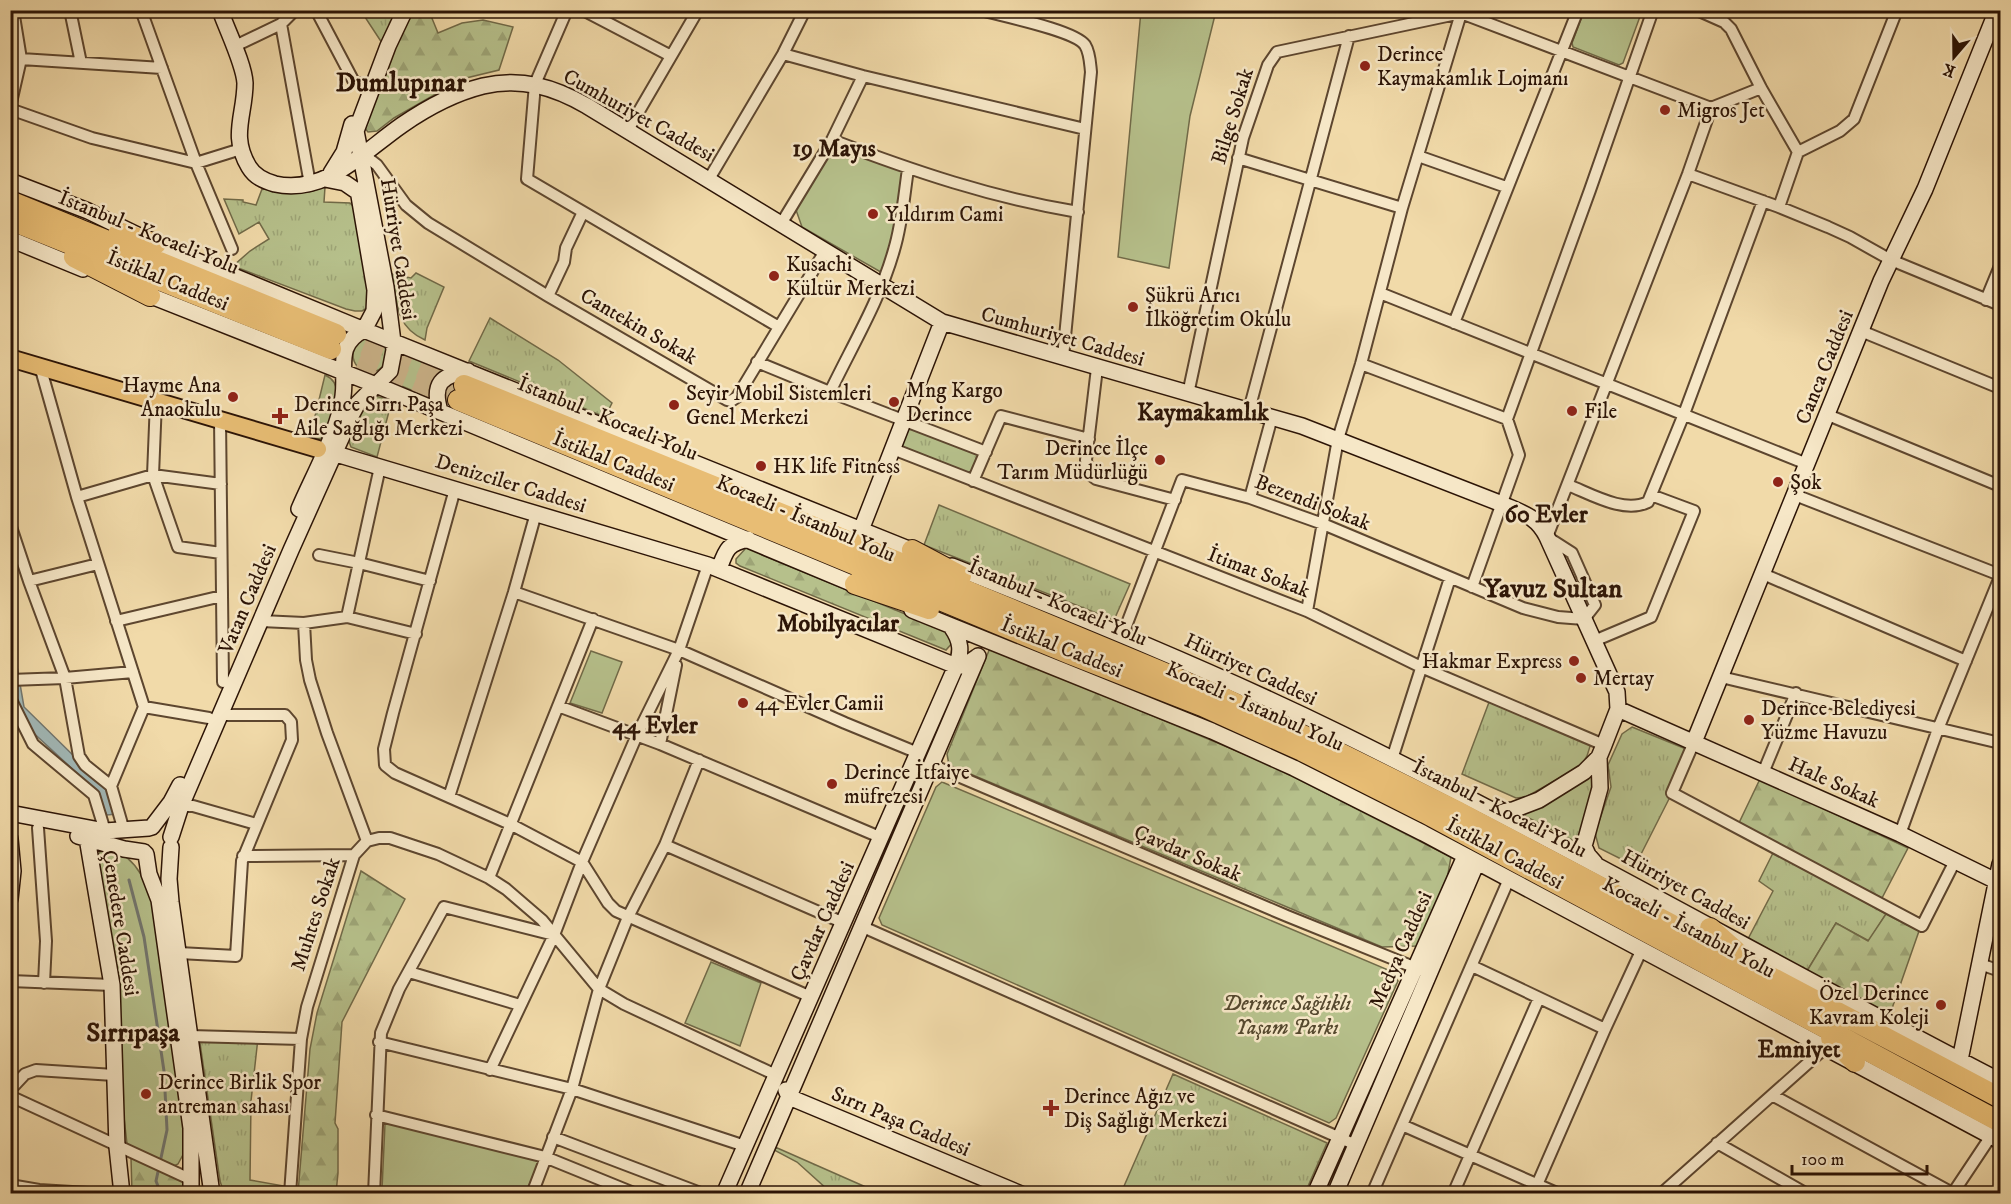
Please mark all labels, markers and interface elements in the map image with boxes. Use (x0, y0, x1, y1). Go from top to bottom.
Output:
north arrow (1924, 27, 1984, 87)
place label: Derince Kaymakamlık Lojmanı (1377, 42, 1568, 92)
marker: Derince Kaymakamlık Lojmanı (1358, 59, 1372, 73)
text: K (1940, 59, 1958, 81)
street label: Cumhuriyet Caddesi (558, 64, 719, 168)
street label: Bilge Sokak (1206, 64, 1260, 168)
district label: Dumlupınar (336, 66, 467, 100)
place label: Migros Jet (1677, 98, 1765, 124)
marker: Migros Jet (1658, 103, 1672, 117)
district label: 19 Mayıs (792, 134, 876, 164)
street label: Hürriyet Caddesi (374, 176, 422, 322)
street label: İstanbul - Kocaeli Yolu (55, 184, 243, 281)
place label: Yıldırım Cami (885, 202, 1003, 228)
marker: Yıldırım Cami (866, 207, 880, 221)
street label: İstiklal Caddesi (103, 244, 233, 317)
place label: Kusachi Kültür Merkezi (786, 252, 915, 302)
marker: Kusachi Kültür Merkezi (767, 269, 781, 283)
street label: Cantekin Sokak (575, 283, 702, 371)
place label: Şükrü Arıcı İlköğretim Okulu (1145, 283, 1291, 333)
marker: Şükrü Arıcı İlköğretim Okulu (1126, 300, 1140, 314)
street label: Cumhuriyet Caddesi (978, 301, 1148, 373)
street label: Canca Caddesi (1790, 306, 1860, 428)
street label: İstanbul - Kocaeli Yolu (514, 370, 702, 467)
place label: Hayme Ana Anaokulu (122, 373, 221, 423)
place label: Mng Kargo Derince (906, 378, 1003, 428)
place label: Seyir Mobil Sistemleri Genel Merkezi (686, 381, 871, 431)
marker: Hayme Ana Anaokulu (226, 390, 240, 404)
place label: Derince Sırrı Paşa Aile Sağlığı Merkezi (294, 392, 463, 442)
marker: Mng Kargo Derince (887, 395, 901, 409)
marker: Seyir Mobil Sistemleri Genel Merkezi (667, 398, 681, 412)
district label: Kaymakamlık (1137, 398, 1270, 428)
place label: File (1584, 399, 1618, 425)
marker: File (1565, 404, 1579, 418)
marker: Derince Sırrı Paşa Aile Sağlığı Merkezi (271, 407, 289, 425)
street label: İstiklal Caddesi (549, 425, 679, 498)
place label: Derince İlçe Tarım Müdürlüğü (997, 435, 1148, 486)
street label: Denizciler Caddesi (432, 449, 589, 519)
marker: Derince İlçe Tarım Müdürlüğü (1153, 453, 1167, 467)
place label: HK life Fitness (773, 454, 900, 480)
marker: HK life Fitness (754, 459, 768, 473)
street label: Kocaeli - İstanbul Yolu (712, 468, 900, 568)
street label: Bezendi Sokak (1251, 469, 1375, 537)
place label: Şok (1790, 470, 1822, 496)
marker: Şok (1771, 475, 1785, 489)
district label: 60 Evler (1504, 500, 1589, 530)
street label: Vatan Caddesi (213, 540, 283, 659)
street label: İtimat Sokak (1204, 541, 1314, 605)
street label: İstanbul - Kocaeli Yolu (964, 552, 1152, 652)
district label: Yavuz Sultan (1483, 572, 1623, 606)
district label: Mobilyacılar (777, 609, 900, 639)
street label: İstiklal Caddesi (997, 611, 1127, 684)
street label: Hürriyet Caddesi (1180, 628, 1321, 712)
place label: Hakmar Express (1422, 649, 1562, 675)
marker: Hakmar Express (1567, 654, 1581, 668)
street label: Kocaeli - İstanbul Yolu (1162, 655, 1348, 758)
place label: Mertay (1593, 666, 1655, 692)
marker: Mertay (1574, 671, 1588, 685)
place label: 44 Evler Camii (755, 691, 884, 717)
marker: 44 Evler Camii (736, 696, 750, 710)
place label: Derince Belediyesi Yüzme Havuzu (1761, 696, 1916, 746)
district label: 44 Evler (612, 711, 699, 741)
marker: Derince Belediyesi Yüzme Havuzu (1742, 713, 1756, 727)
street label: Hale Sokak (1784, 751, 1884, 815)
street label: İstanbul - Kocaeli Yolu (1408, 753, 1592, 864)
place label: Derince İtfaiye müfrezesi (844, 759, 970, 810)
marker: Derince İtfaiye müfrezesi (825, 777, 839, 791)
street label: İstiklal Caddesi (1441, 811, 1568, 896)
street label: Çavdar Sokak (1130, 820, 1246, 888)
street label: Hürriyet Caddesi (1617, 844, 1755, 936)
street label: Çenedere Caddesi (96, 848, 144, 998)
street label: Muhtes Sokak (285, 854, 347, 974)
street label: Çavdar Caddesi (785, 857, 861, 985)
street label: Kocaeli - İstanbul Yolu (1598, 870, 1780, 984)
street label: Medya Caddesi (1363, 887, 1438, 1013)
place label: Özel Derince Kavram Koleji (1809, 980, 1929, 1031)
park label: Derince Sağlıklı Yaşam Parkı (1223, 991, 1352, 1041)
marker: Özel Derince Kavram Koleji (1934, 998, 1948, 1012)
district label: Sırrıpaşa (86, 1016, 180, 1050)
district label: Emniyet (1758, 1035, 1841, 1065)
place label: Derince Birlik Spor antreman sahası (158, 1070, 321, 1120)
street label: Sırrı Paşa Caddesi (827, 1081, 974, 1163)
place label: Derince Ağız ve Diş Sağlığı Merkezi (1064, 1084, 1227, 1134)
marker: Derince Birlik Spor antreman sahası (139, 1087, 153, 1101)
marker: Derince Ağız ve Diş Sağlığı Merkezi (1042, 1099, 1060, 1117)
scale bar (1792, 1138, 1927, 1176)
text: 100 m (1801, 1149, 1844, 1171)

